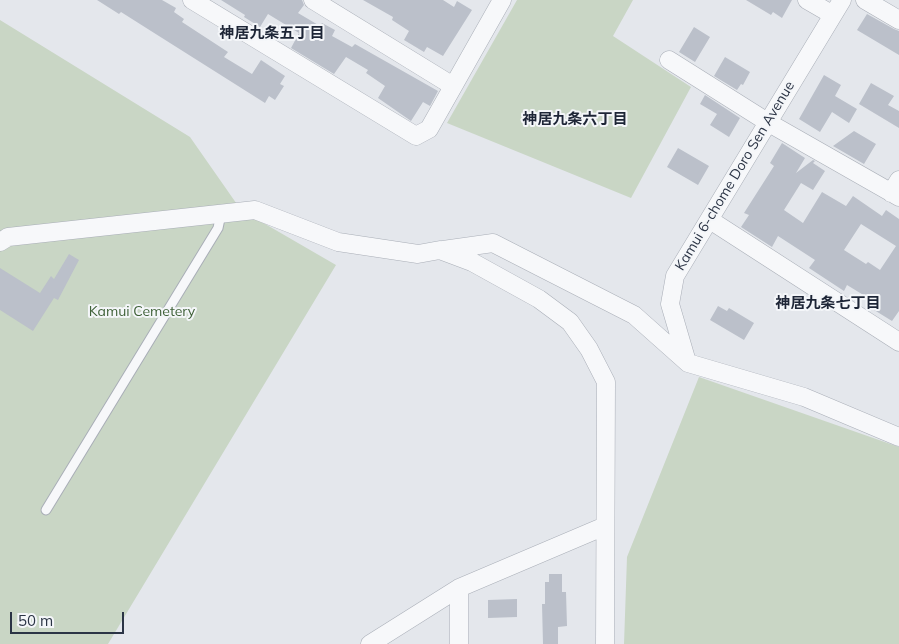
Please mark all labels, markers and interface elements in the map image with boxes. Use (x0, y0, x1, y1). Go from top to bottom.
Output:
district label: 神居九条五丁目 (220, 24, 324, 42)
street label: Kamui 6-chome Doro Sen Avenue (672, 78, 798, 274)
district label: 神居九条六丁目 (523, 110, 627, 128)
district label: 神居九条七丁目 (776, 294, 880, 312)
park label: Kamui Cemetery (89, 304, 195, 320)
scale bar (12, 602, 126, 634)
text: 50 m (18, 611, 53, 630)

